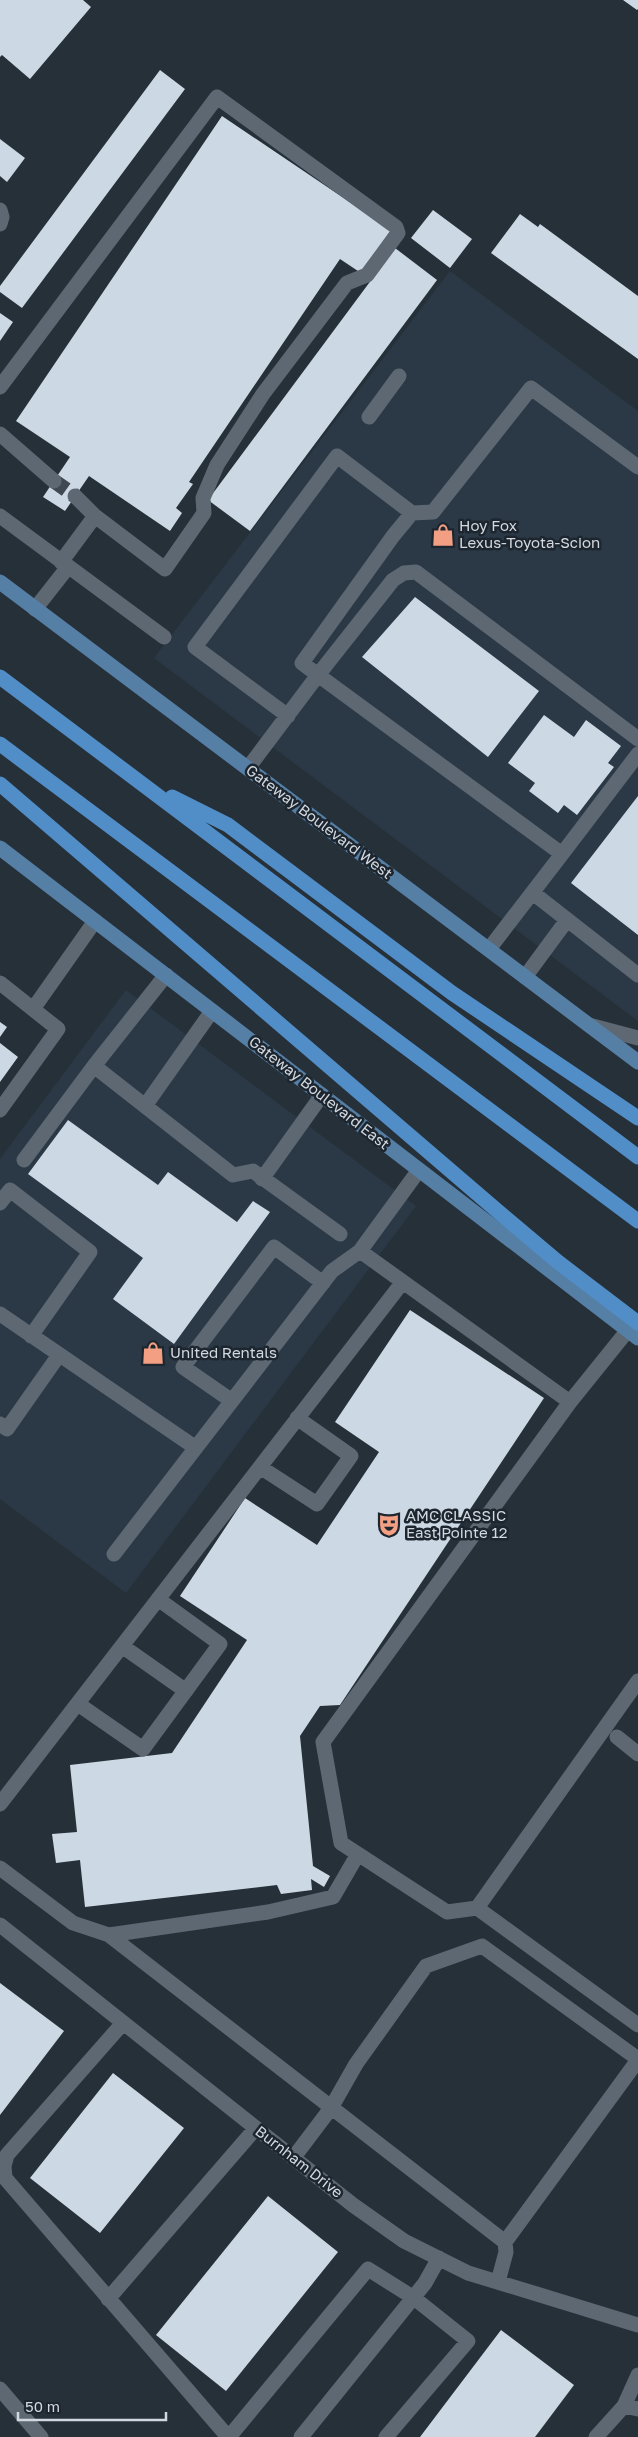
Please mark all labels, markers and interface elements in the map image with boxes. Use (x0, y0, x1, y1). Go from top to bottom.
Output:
place label: Hoy Fox Lexus-Toyota-Scion (459, 516, 600, 551)
shop icon: Hoy Fox Lexus-Toyota-Scion (430, 522, 456, 548)
street label: Gateway Boulevard West (243, 760, 396, 882)
street label: Gateway Boulevard East (246, 1032, 393, 1153)
shop icon: United Rentals (140, 1340, 166, 1366)
place label: United Rentals (170, 1343, 277, 1361)
place label: AMC CLASSIC East Pointe 12 (406, 1506, 507, 1541)
theatre icon: AMC CLASSIC East Pointe 12 (376, 1512, 402, 1538)
street label: Burnham Drive (252, 2121, 347, 2201)
scale bar (18, 2390, 165, 2422)
text: 50 m (25, 2397, 60, 2415)

